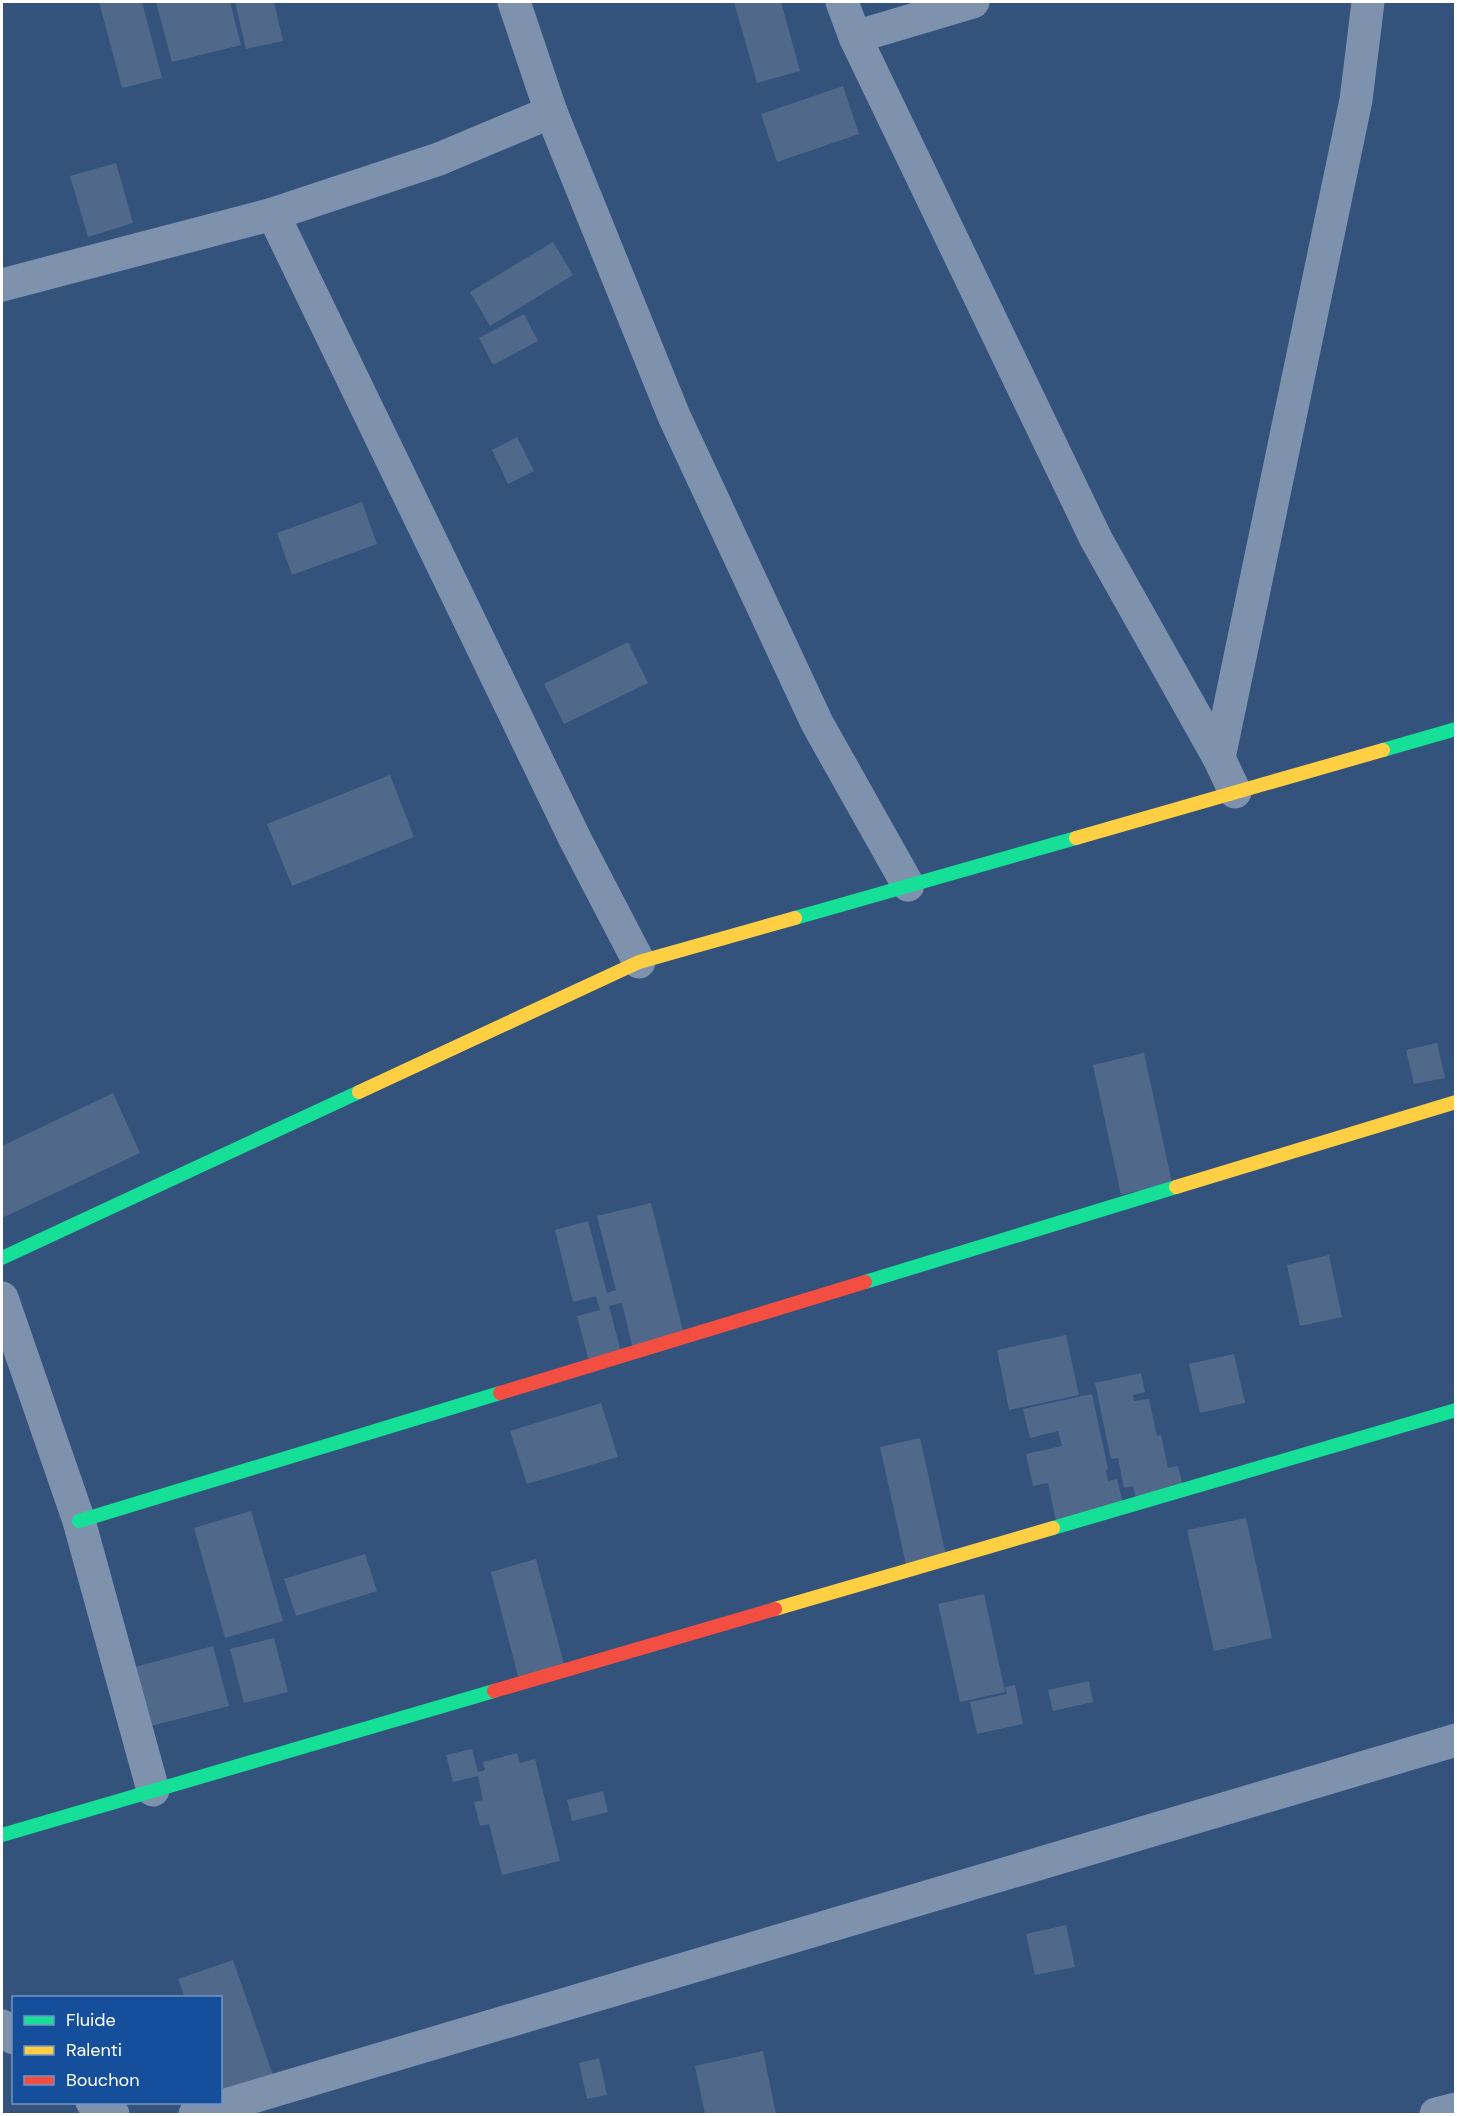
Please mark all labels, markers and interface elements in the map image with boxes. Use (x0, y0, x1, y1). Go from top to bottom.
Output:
legend (12, 1996, 222, 2104)
text: Fluide (66, 2008, 116, 2032)
text: Ralenti (66, 2038, 122, 2062)
text: Bouchon (66, 2068, 140, 2092)

